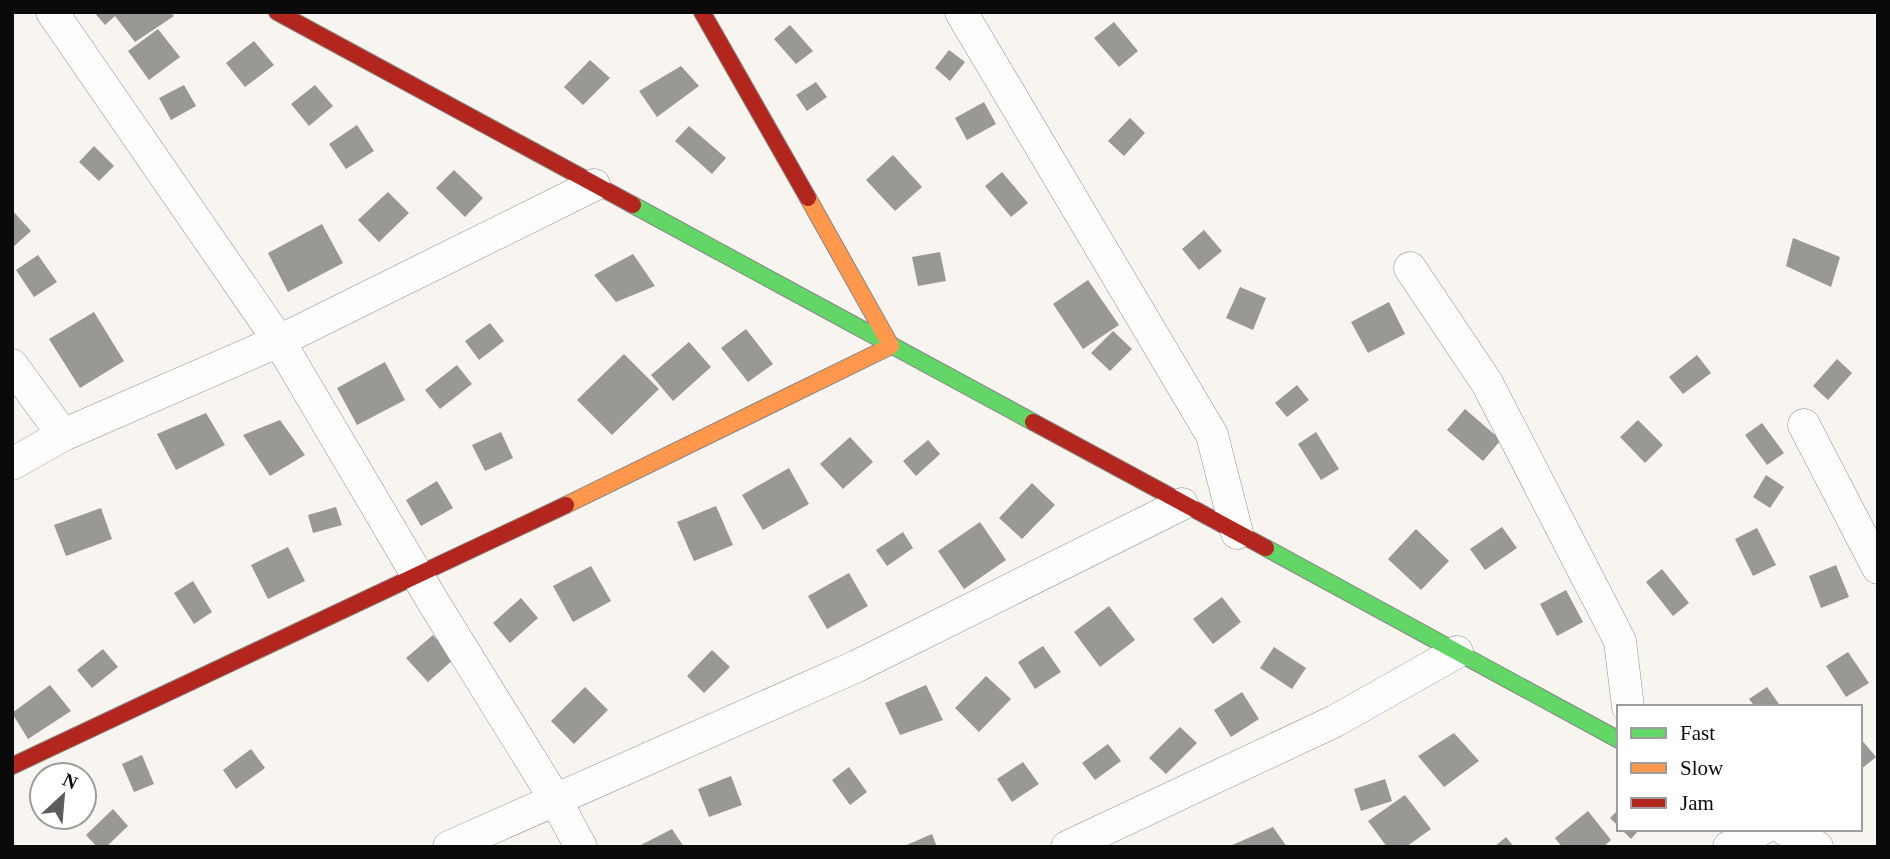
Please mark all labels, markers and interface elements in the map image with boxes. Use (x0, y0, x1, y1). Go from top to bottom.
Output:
legend (1617, 705, 1862, 831)
text: Fast (1680, 721, 1715, 745)
text: Slow (1680, 756, 1724, 780)
north arrow (28, 761, 98, 831)
text: N (59, 769, 81, 794)
text: Jam (1680, 791, 1714, 815)

